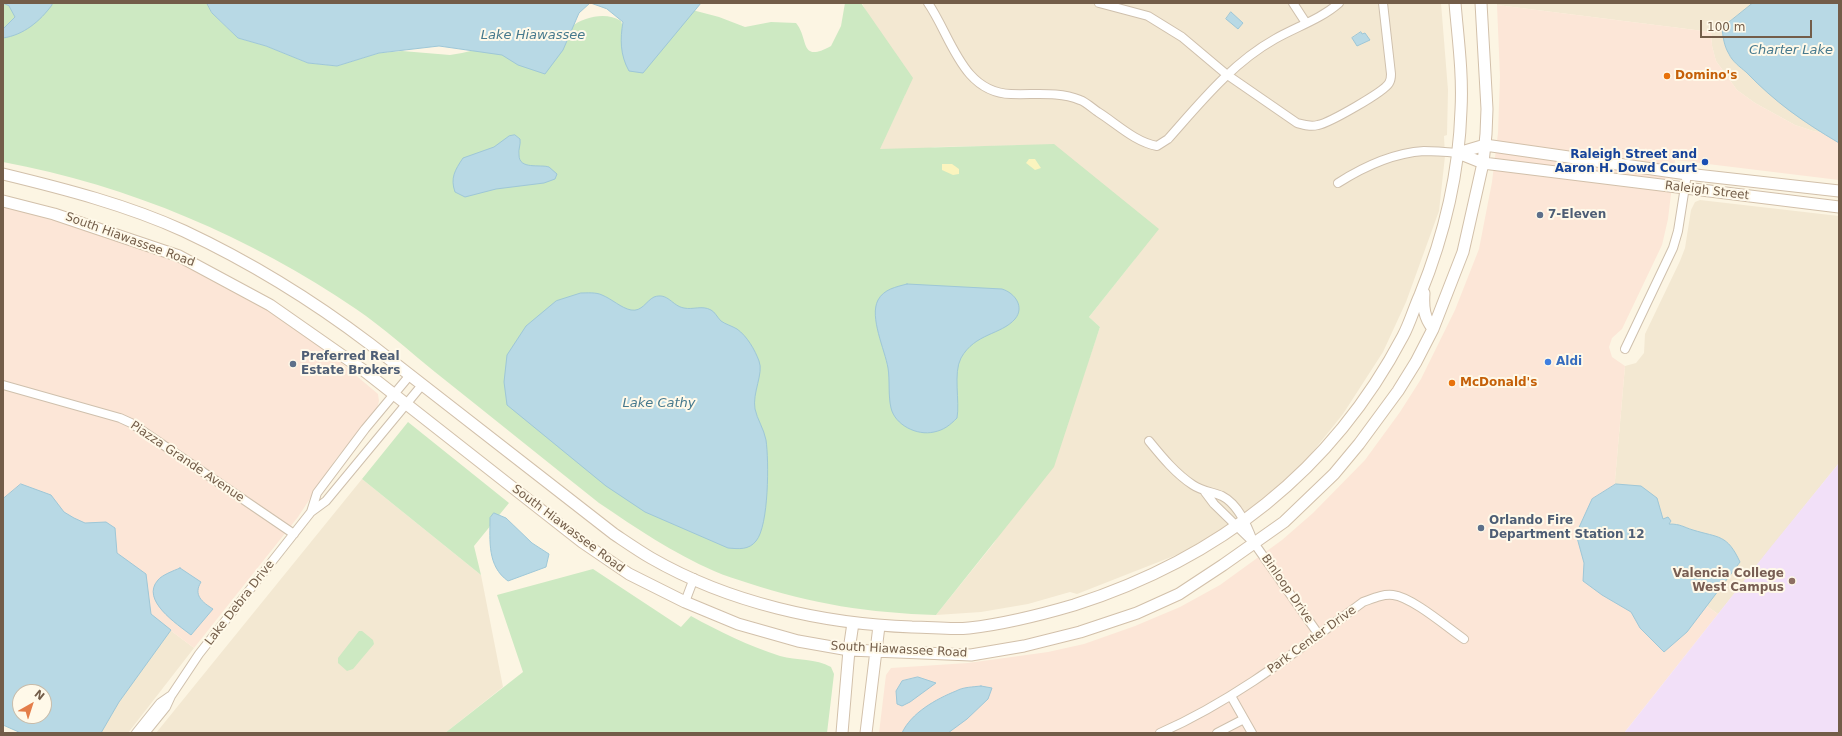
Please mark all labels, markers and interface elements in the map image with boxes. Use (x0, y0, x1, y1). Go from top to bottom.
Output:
scale bar (1702, 12, 1814, 38)
text: 100 m (1707, 20, 1745, 34)
water label: Lake Hiawassee (481, 28, 585, 44)
water label: Charter Lake (1749, 43, 1833, 59)
place label: Domino's (1675, 69, 1737, 83)
marker: Domino's (1662, 71, 1672, 81)
place label: Raleigh Street and Aaron H. Dowd Court (1555, 148, 1697, 176)
marker: Raleigh Street and Aaron H. Dowd Court (1700, 157, 1710, 167)
street label: Raleigh Street (1664, 179, 1750, 203)
place label: 7-Eleven (1548, 208, 1606, 222)
street label: South Hiawassee Road (63, 210, 197, 270)
marker: 7-Eleven (1535, 210, 1545, 220)
place label: Preferred Real Estate Brokers (301, 350, 400, 378)
place label: Aldi (1556, 355, 1582, 369)
marker: Aldi (1543, 357, 1553, 367)
marker: Preferred Real Estate Brokers (288, 359, 298, 369)
place label: McDonald's (1460, 376, 1537, 390)
marker: McDonald's (1447, 378, 1457, 388)
water label: Lake Cathy (623, 396, 695, 412)
street label: Piazza Grande Avenue (127, 419, 247, 505)
street label: South Hiawassee Road (509, 482, 627, 576)
place label: Orlando Fire Department Station 12 (1489, 514, 1645, 542)
marker: Orlando Fire Department Station 12 (1476, 523, 1486, 533)
street label: Binloop Drive (1258, 552, 1316, 626)
street label: Lake Debra Drive (202, 558, 278, 648)
place label: Valencia College West Campus (1673, 567, 1784, 595)
marker: Valencia College West Campus (1787, 576, 1797, 586)
street label: Park Center Drive (1265, 603, 1359, 677)
street label: South Hiawassee Road (830, 639, 968, 661)
north arrow (12, 684, 52, 724)
text: N (32, 687, 47, 703)

